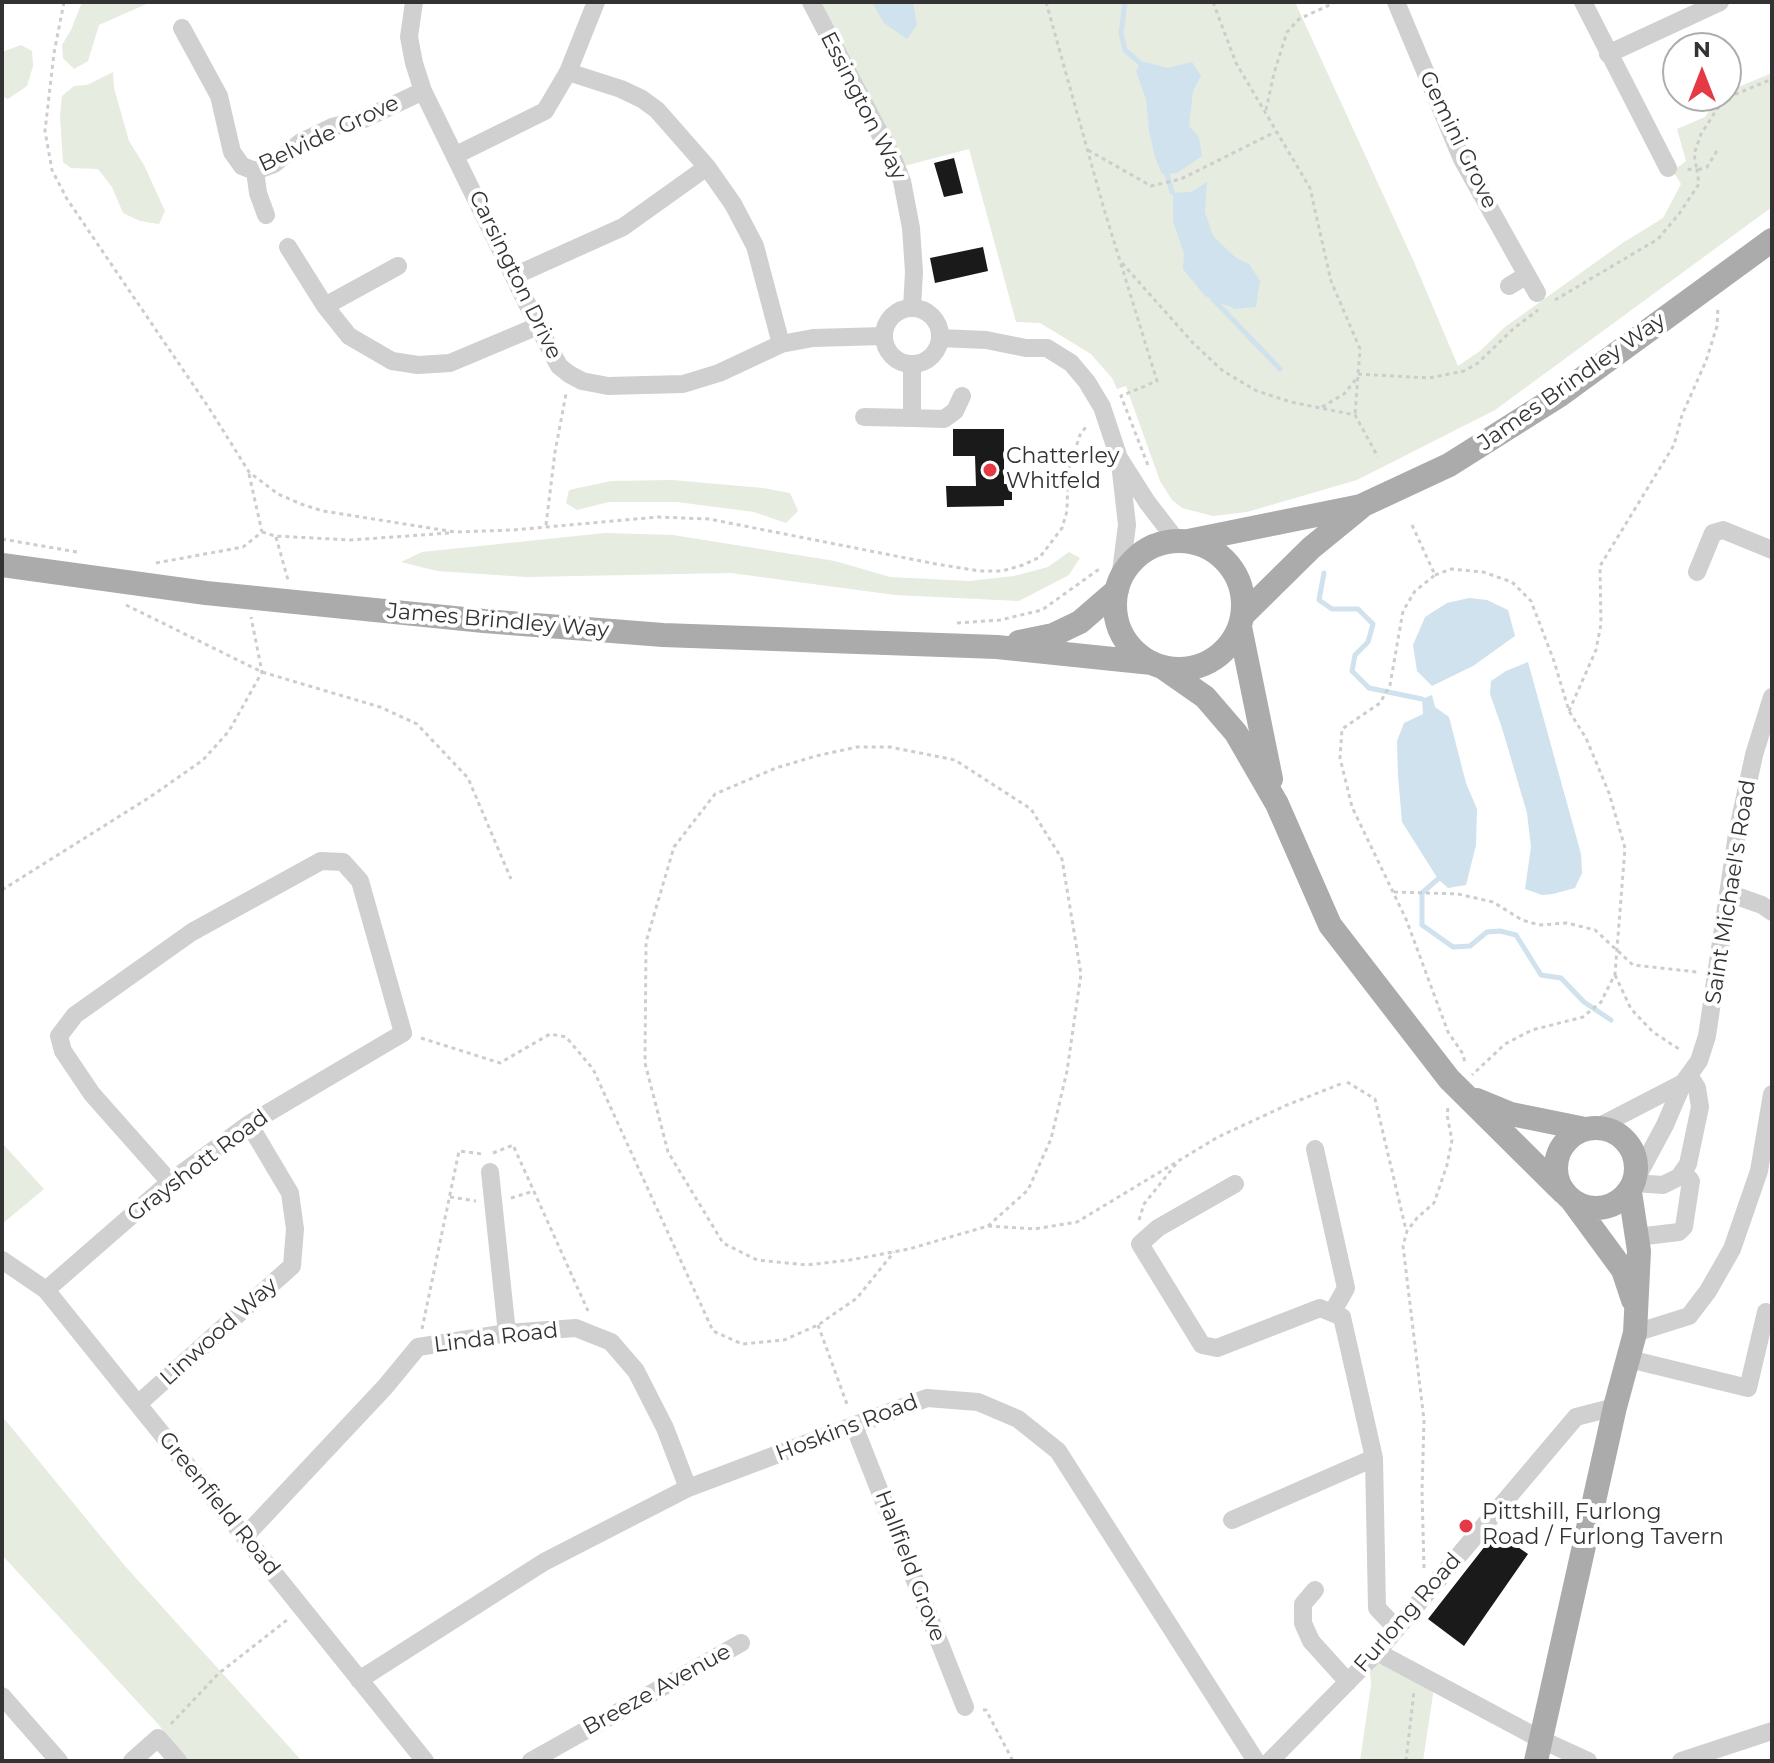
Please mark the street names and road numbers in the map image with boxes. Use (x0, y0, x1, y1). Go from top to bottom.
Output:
street label: Essington Way (814, 28, 912, 184)
street label: Gemini Grove (1413, 67, 1503, 213)
street label: Belvide Grove (255, 90, 403, 178)
street label: Carsington Drive (463, 186, 567, 364)
street label: James Brindley Way (1473, 307, 1671, 457)
street label: James Brindley Way (386, 598, 610, 644)
street label: Saint Michael's Road (1700, 778, 1762, 1006)
street label: Grayshott Road (122, 1104, 274, 1228)
street label: Linwood Way (155, 1273, 283, 1391)
street label: Linda Road (432, 1317, 560, 1359)
street label: Hoskins Road (772, 1389, 922, 1467)
street label: Greenfield Road (153, 1427, 285, 1581)
street label: Hallfield Grove (869, 1487, 951, 1645)
street label: Furlong Road (1349, 1548, 1467, 1678)
street label: Breeze Avenue (579, 1639, 735, 1741)

